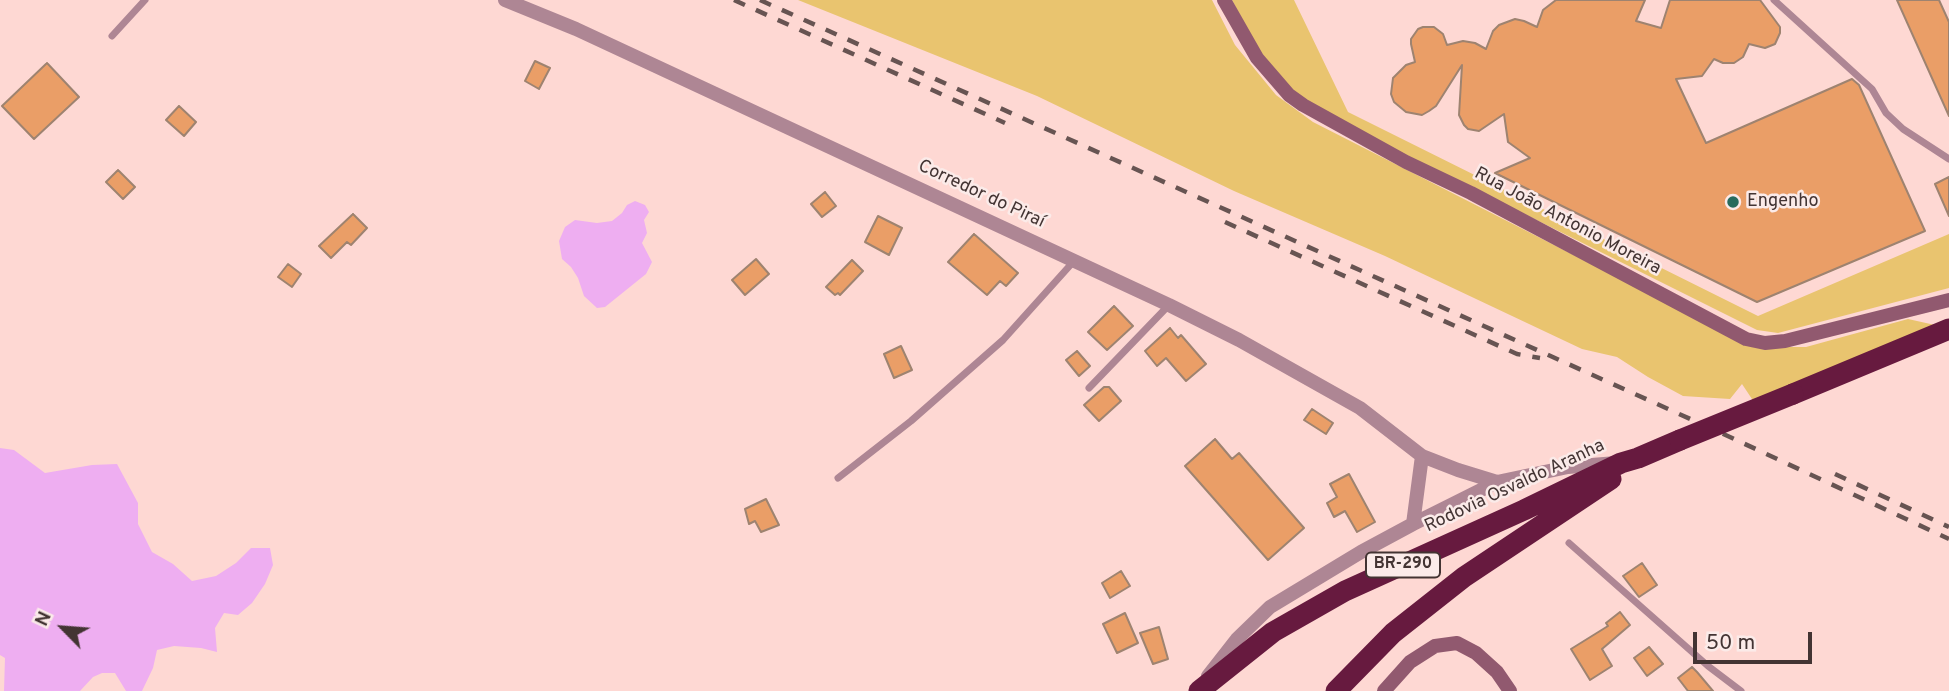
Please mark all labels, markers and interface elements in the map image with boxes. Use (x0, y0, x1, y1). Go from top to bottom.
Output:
street label: Corredor do Piraí (914, 156, 1048, 234)
street label: Rua João Antonio Moreira (1470, 164, 1664, 280)
place label: Engenho (1747, 191, 1819, 213)
marker: Engenho (1725, 194, 1741, 210)
street label: Rodovia Osvaldo Aranha (1422, 436, 1608, 538)
road number: BR-290 (1366, 552, 1440, 578)
north arrow (28, 593, 98, 663)
text: N (30, 608, 58, 630)
scale bar (1697, 618, 1816, 662)
text: 50 m (1706, 630, 1755, 657)

